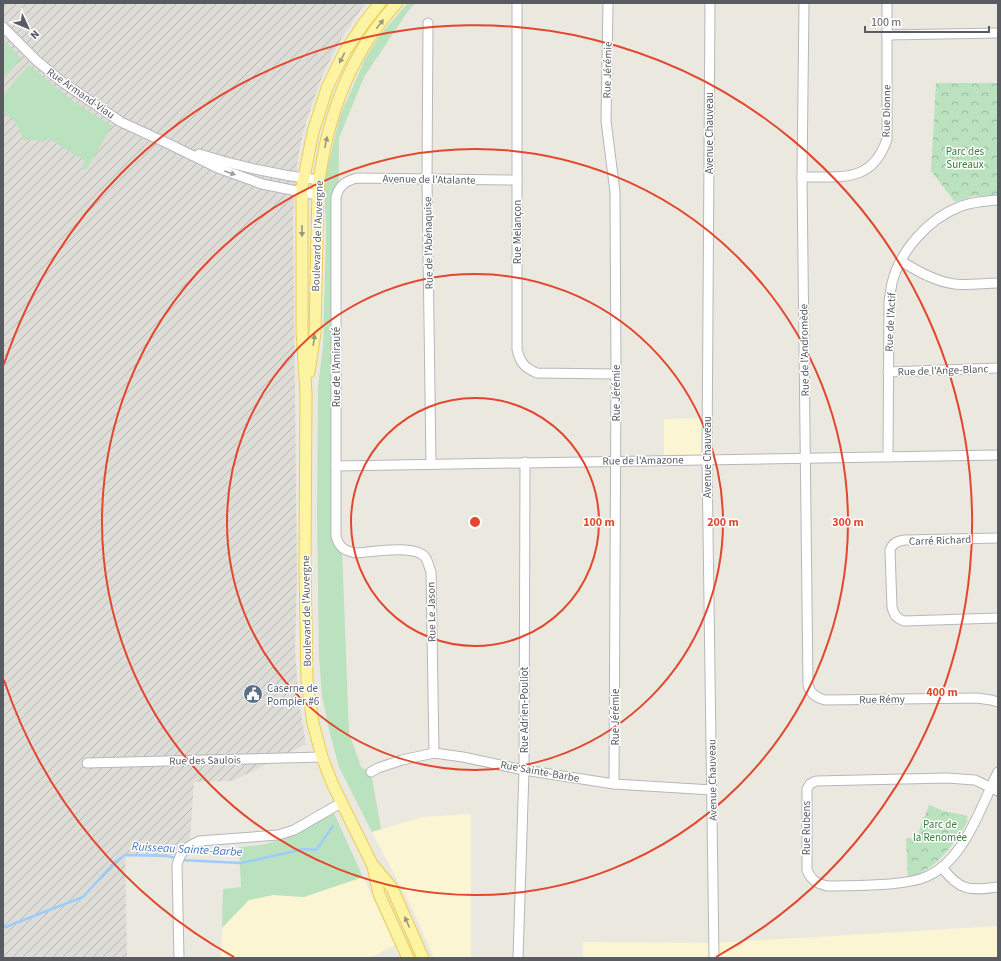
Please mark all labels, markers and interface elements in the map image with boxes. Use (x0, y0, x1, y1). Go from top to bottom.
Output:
north arrow (8, 8, 48, 48)
scale bar (865, 8, 989, 34)
text: 100 m (871, 14, 901, 31)
one-way arrow (376, 19, 384, 30)
text: N (27, 27, 43, 42)
street label: Rue Jérémie (600, 41, 616, 99)
one-way arrow (339, 52, 345, 64)
street label: Rue Armand-Viau (44, 64, 118, 122)
street label: Rue Dionne (879, 84, 894, 138)
street label: Avenue Chauveau (702, 92, 717, 174)
one-way arrow (323, 135, 329, 148)
park label: Parc des Sureaux (946, 144, 985, 172)
one-way arrow (224, 170, 236, 176)
street label: Avenue de l'Atalante (382, 171, 476, 188)
street label: Boulevard de l'Auvergne (308, 180, 327, 292)
street label: Rue de l'Abénaquise (420, 196, 437, 289)
street label: Rue Melançon (510, 200, 525, 264)
one-way arrow (299, 225, 305, 238)
street label: Rue de l'Actif (881, 291, 900, 352)
street label: Rue de l'Andromède (796, 303, 813, 396)
street label: Rue de l'Amirauté (329, 326, 344, 407)
one-way arrow (311, 334, 317, 346)
street label: Rue de l'Ange-Blanc (897, 361, 989, 380)
street label: Rue Jérémie (609, 364, 624, 422)
street label: Avenue Chauveau (700, 416, 715, 498)
street label: Rue de l'Amazone (602, 452, 684, 469)
text: 100 m (583, 514, 615, 531)
text: 200 m (707, 514, 739, 531)
text: 300 m (832, 514, 864, 531)
centre of rings (468, 515, 482, 529)
street label: Carré Richard (909, 532, 971, 549)
street label: Boulevard de l'Auvergne (298, 555, 315, 667)
street label: Rue Le Jason (423, 582, 440, 642)
street label: Rue Adrien-Pouliot (517, 667, 532, 753)
place label: Caserne de Pompier #6 (267, 681, 320, 709)
public building icon: Caserne de Pompier #6 (242, 683, 264, 705)
text: 400 m (926, 684, 958, 701)
street label: Rue Jérémie (608, 688, 623, 746)
street label: Rue Rémy (859, 692, 905, 707)
street label: Avenue Chauveau (704, 739, 721, 821)
street label: Rue des Saulois (169, 752, 241, 769)
street label: Rue Sainte-Barbe (499, 757, 581, 786)
street label: Rue Rubens (799, 800, 814, 855)
park label: Parc de la Renomée (913, 817, 968, 845)
water label: Ruisseau Sainte-Barbe (131, 838, 243, 861)
one-way arrow (404, 917, 410, 928)

